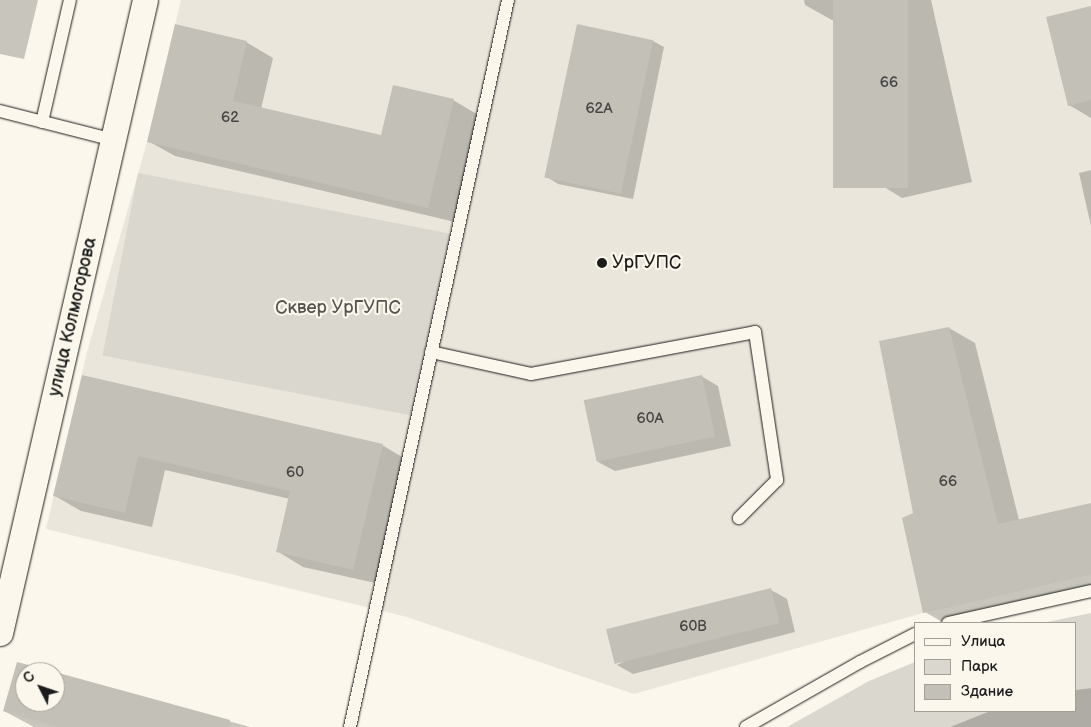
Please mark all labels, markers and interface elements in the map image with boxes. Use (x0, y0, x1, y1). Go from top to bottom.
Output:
house number: 66 (880, 74, 898, 92)
house number: 62А (585, 100, 613, 118)
house number: 62 (221, 109, 239, 127)
street label: улица Колмогорова (44, 235, 102, 399)
place label: УрГУПС (612, 252, 681, 274)
marker: УрГУПС (596, 257, 608, 269)
park label: Сквер УрГУПС (275, 297, 401, 319)
house number: 60А (636, 410, 664, 428)
house number: 60 (286, 464, 304, 482)
house number: 66 (939, 473, 957, 491)
house number: 60В (679, 618, 707, 636)
legend (914, 622, 1076, 712)
text: Улица (961, 632, 1005, 651)
text: Парк (961, 657, 998, 676)
north arrow (15, 662, 65, 712)
text: С (19, 668, 39, 687)
text: Здание (961, 682, 1013, 701)

